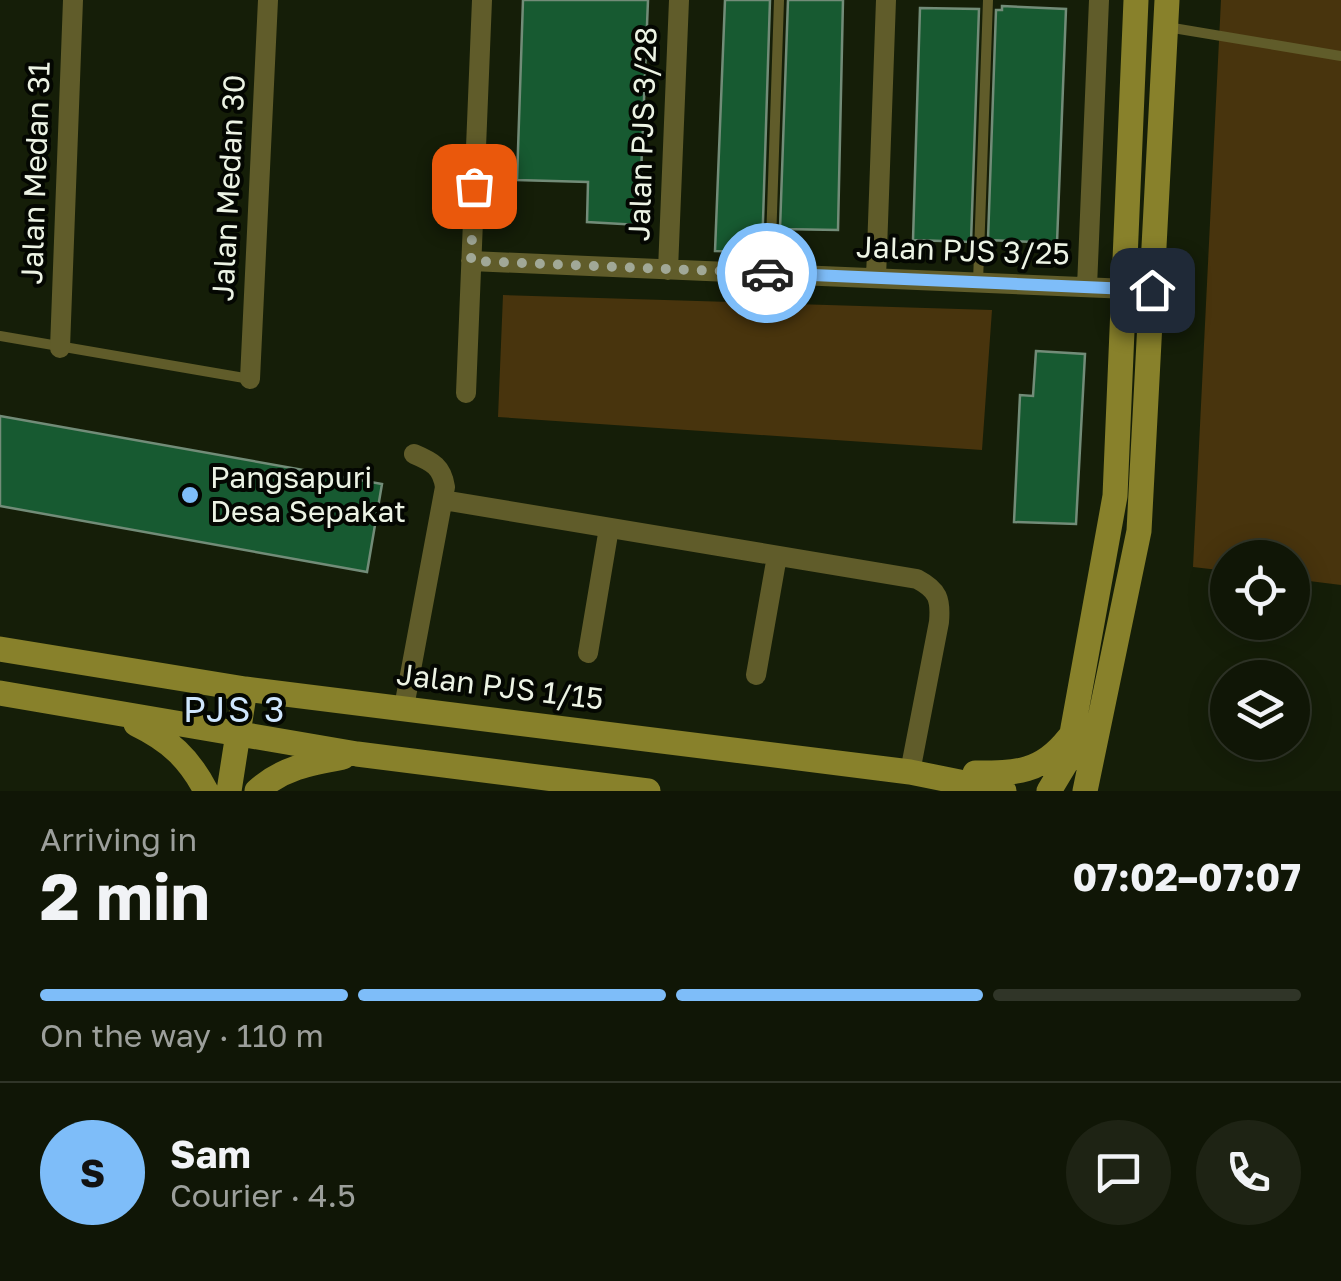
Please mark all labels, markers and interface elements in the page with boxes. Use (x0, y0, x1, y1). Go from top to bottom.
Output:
street label: Jalan PJS 3/28 (620, 26, 664, 242)
street label: Jalan Medan 31 (13, 61, 57, 285)
street label: Jalan Medan 30 (204, 74, 252, 302)
pin (432, 144, 517, 229)
icon: bag (447, 159, 502, 214)
courier (717, 223, 817, 323)
street label: Jalan PJS 3/25 (856, 228, 1070, 272)
icon: car (740, 246, 795, 301)
pin (1110, 248, 1195, 333)
icon: home (1125, 263, 1180, 318)
place label: Pangsapuri Desa Sepakat (210, 459, 406, 529)
marker: Pangsapuri Desa Sepakat (179, 484, 201, 506)
map controls (1210, 540, 1310, 760)
button: locate (1210, 540, 1310, 640)
street label: Jalan PJS 1/15 (395, 655, 605, 717)
button: layers (1210, 660, 1310, 760)
district label: PJS 3 (183, 688, 287, 730)
text: Arriving in (40, 820, 197, 858)
text: 07:02–07:07 (1072, 854, 1301, 899)
text: 2 min (40, 856, 210, 934)
text: On the way · 110 m (40, 1016, 324, 1054)
button: chat (1066, 1120, 1171, 1225)
button: phone (1196, 1120, 1301, 1225)
text: Sam (170, 1131, 251, 1176)
text: S (80, 1150, 105, 1195)
text: Courier · 4.5 (170, 1176, 356, 1214)

